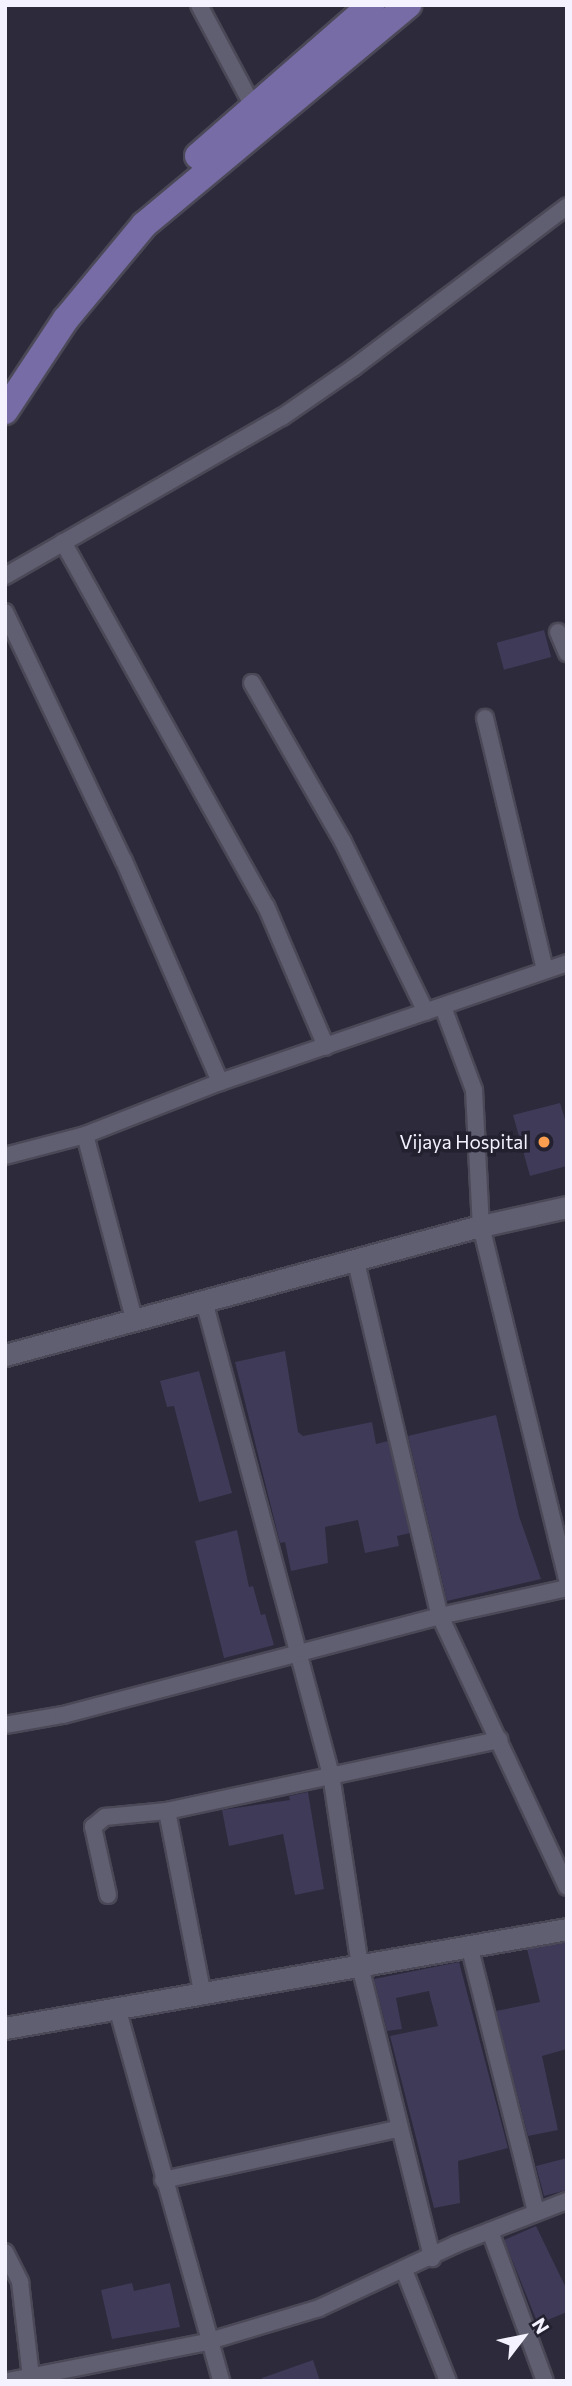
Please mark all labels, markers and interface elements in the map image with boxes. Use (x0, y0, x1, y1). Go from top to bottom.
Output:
place label: Vijaya Hospital (400, 1131, 528, 1153)
marker: Vijaya Hospital (534, 1132, 554, 1152)
north arrow (488, 2302, 558, 2372)
text: N (528, 2313, 555, 2338)

